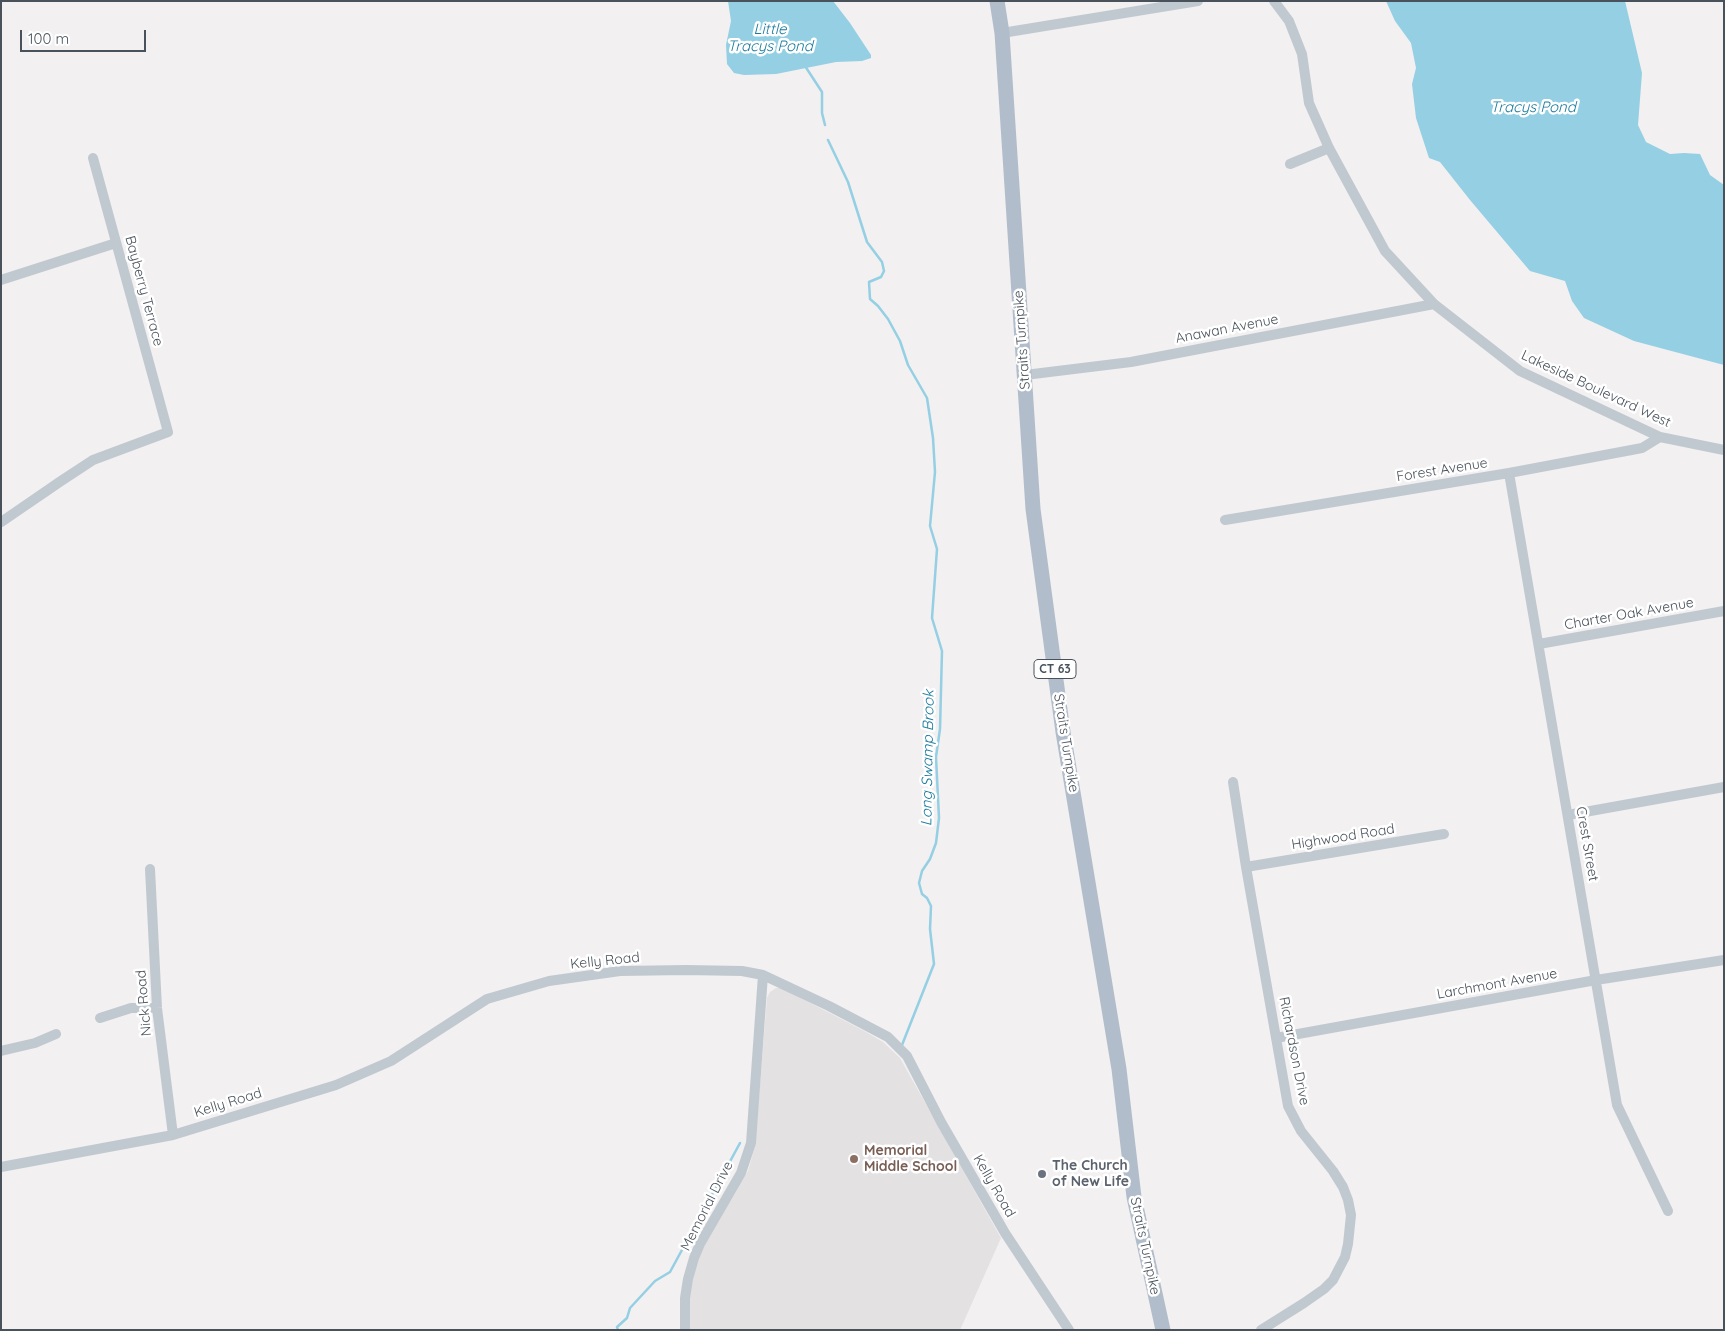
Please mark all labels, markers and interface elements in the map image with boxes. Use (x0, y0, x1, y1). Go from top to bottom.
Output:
scale bar (22, 20, 149, 52)
water label: Little Tracys Pond (727, 20, 813, 55)
text: 100 m (28, 29, 69, 48)
water label: Tracys Pond (1490, 98, 1576, 116)
street label: Bayberry Terrace (121, 234, 167, 348)
street label: Straits Turnpike (1010, 290, 1034, 390)
street label: Anawan Avenue (1174, 311, 1280, 347)
street label: Lakeside Boulevard West (1519, 347, 1673, 431)
street label: Forest Avenue (1395, 454, 1489, 486)
street label: Charter Oak Avenue (1563, 594, 1695, 634)
road number: CT 63 (1034, 660, 1076, 679)
water label: Long Swamp Brook (918, 690, 938, 826)
street label: Straits Turnpike (1050, 693, 1082, 793)
street label: Crest Street (1572, 805, 1602, 883)
street label: Highwood Road (1290, 821, 1396, 853)
street label: Kelly Road (569, 949, 641, 973)
street label: Larchmont Avenue (1435, 965, 1559, 1003)
street label: Nick Road (133, 969, 155, 1037)
street label: Richardson Drive (1275, 995, 1313, 1107)
street label: Kelly Road (192, 1085, 264, 1121)
place label: Memorial Middle School (864, 1143, 957, 1176)
street label: Kelly Road (969, 1152, 1019, 1220)
marker: Memorial Middle School (848, 1153, 860, 1165)
street label: Memorial Drive (677, 1158, 737, 1254)
place label: The Church of New Life (1052, 1158, 1129, 1190)
marker: The Church of New Life (1036, 1168, 1048, 1180)
street label: Straits Turnpike (1126, 1196, 1164, 1296)

